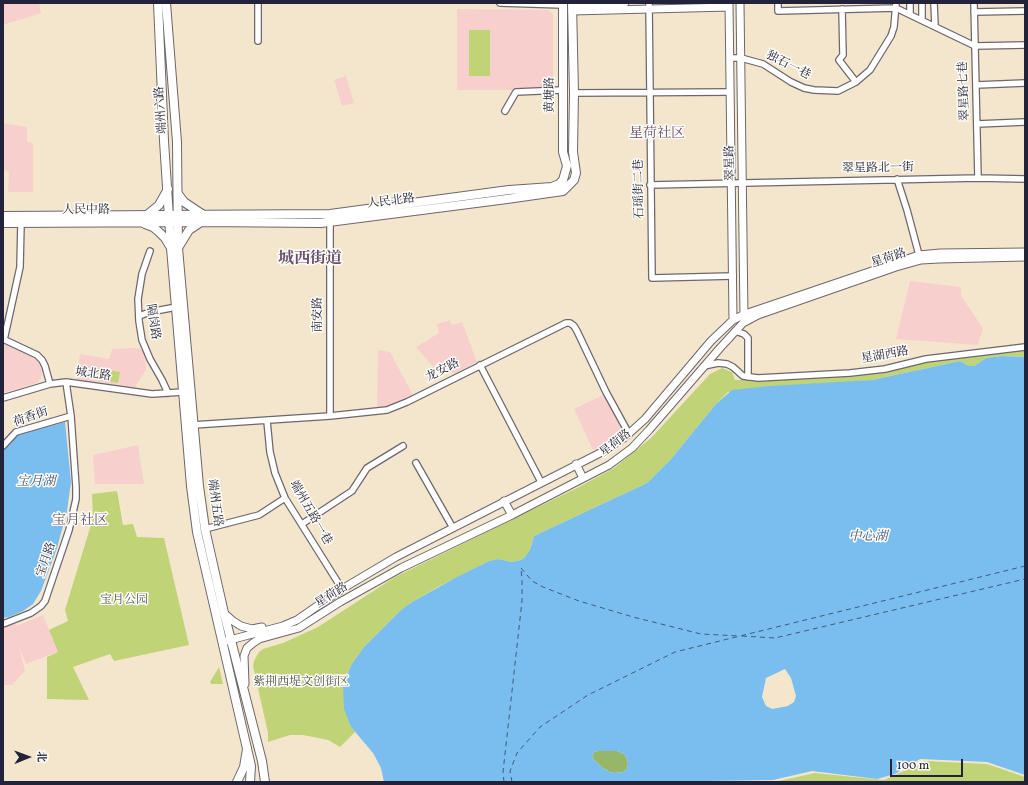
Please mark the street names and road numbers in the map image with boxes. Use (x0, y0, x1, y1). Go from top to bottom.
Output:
street label: 独石一巷 (763, 49, 813, 83)
street label: 翠星路七巷 (957, 61, 973, 121)
street label: 黄塘路 (544, 77, 558, 113)
street label: 端州六路 (153, 86, 171, 134)
street label: 翠星路 (723, 145, 739, 181)
street label: 石瑶街二巷 (632, 159, 648, 219)
street label: 翠星路北一街 (842, 161, 914, 177)
street label: 人民北路 (366, 192, 416, 212)
street label: 人民中路 (62, 204, 110, 218)
street label: 星荷路 (870, 247, 908, 271)
street label: 南安路 (312, 297, 326, 333)
street label: 隔岗路 (142, 303, 162, 341)
street label: 星湖西路 (860, 345, 910, 367)
street label: 龙安路 (424, 356, 462, 386)
street label: 城北路 (74, 365, 112, 385)
street label: 荷香街 (12, 405, 50, 431)
street label: 星荷路 (597, 427, 635, 461)
street label: 端州五路 (204, 478, 224, 528)
street label: 端州五路一巷 (286, 478, 334, 548)
street label: 宝月路 (34, 541, 60, 579)
street label: 星荷路 (313, 580, 351, 612)

